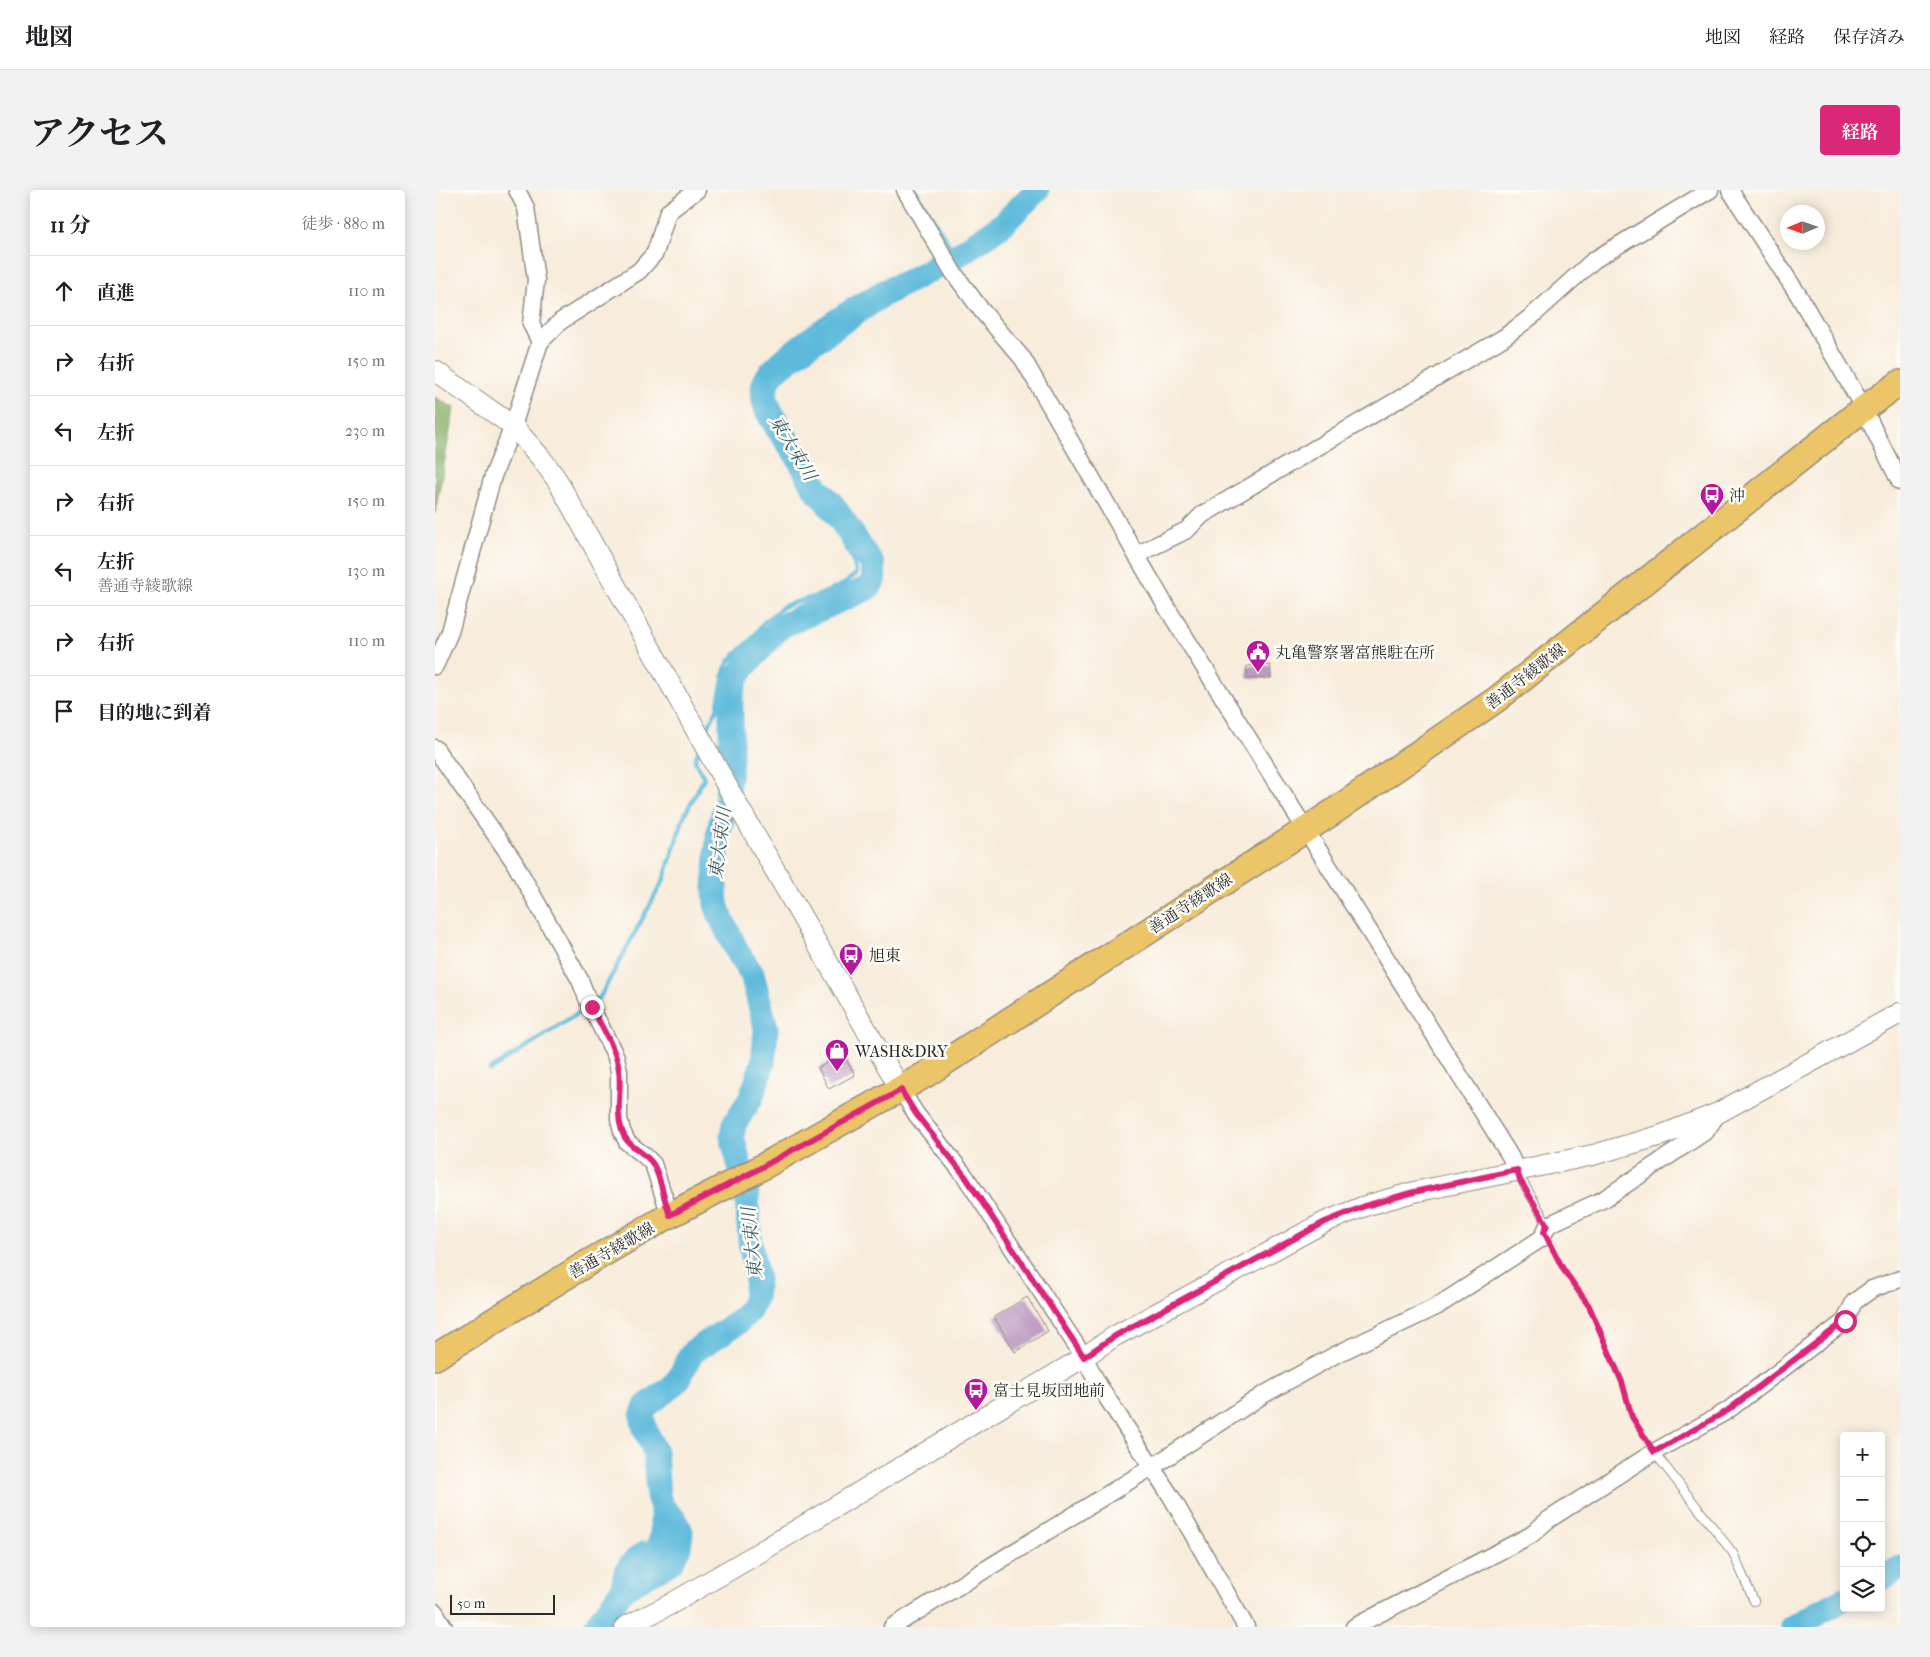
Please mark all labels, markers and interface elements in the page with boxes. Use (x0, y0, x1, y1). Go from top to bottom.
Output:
text: 地図 (25, 23, 73, 51)
text: 地図 (1705, 27, 1741, 48)
text: 経路 (1769, 27, 1805, 48)
text: 保存済み (1833, 27, 1905, 48)
button: 経路 (1820, 105, 1900, 155)
text: アクセス (30, 113, 169, 154)
north arrow (1780, 205, 1825, 250)
text: 11 分 (50, 213, 91, 237)
text: 徒歩 · 880 m (301, 214, 385, 233)
icon: ahead (50, 277, 78, 305)
text: 110 m (348, 281, 385, 300)
text: 直進 (97, 282, 135, 304)
icon: right (50, 347, 78, 375)
text: 150 m (347, 351, 385, 370)
text: 右折 (97, 352, 135, 374)
water label: 東大束川 (765, 412, 821, 486)
icon: left (50, 417, 78, 445)
text: 230 m (345, 421, 385, 440)
text: 左折 (97, 422, 135, 444)
bus stop icon: 沖 (1699, 482, 1725, 516)
place label: 沖 (1729, 486, 1745, 505)
icon: right (50, 487, 78, 515)
text: 150 m (347, 491, 385, 510)
text: 右折 (97, 492, 135, 514)
text: 左折 (97, 551, 135, 573)
icon: left (50, 557, 78, 585)
text: 130 m (347, 561, 385, 580)
text: 善通寺綾歌線 (97, 576, 193, 595)
icon: right (50, 627, 78, 655)
text: 110 m (348, 631, 385, 650)
text: 右折 (97, 632, 135, 654)
public building icon: 丸亀警察署富熊駐在所 (1245, 639, 1271, 673)
street label: 善通寺綾歌線 (1482, 639, 1569, 713)
place label: 丸亀警察署富熊駐在所 (1275, 643, 1435, 662)
icon: arrive (50, 697, 78, 725)
text: 目的地に到着 (97, 702, 211, 724)
water label: 東大束川 (706, 804, 736, 880)
street label: 善通寺綾歌線 (1145, 869, 1236, 938)
bus stop icon: 旭東 (838, 942, 864, 976)
place label: 旭東 (869, 946, 901, 965)
route end (581, 996, 604, 1019)
shop icon: WASH&DRY (824, 1038, 850, 1072)
place label: WASH&DRY (854, 1042, 949, 1061)
water label: 東大束川 (738, 1204, 767, 1280)
street label: 善通寺綾歌線 (565, 1218, 658, 1283)
route start (1834, 1310, 1857, 1333)
bus stop icon: 富士見坂団地前 (963, 1377, 989, 1411)
place label: 富士見坂団地前 (993, 1381, 1105, 1400)
map controls (1840, 1432, 1885, 1612)
button: + (1840, 1432, 1885, 1477)
button: − (1840, 1477, 1885, 1522)
button: locate (1840, 1522, 1885, 1567)
button: layers (1840, 1567, 1885, 1612)
scale bar (450, 1592, 555, 1615)
text: 50 m (457, 1595, 485, 1612)

